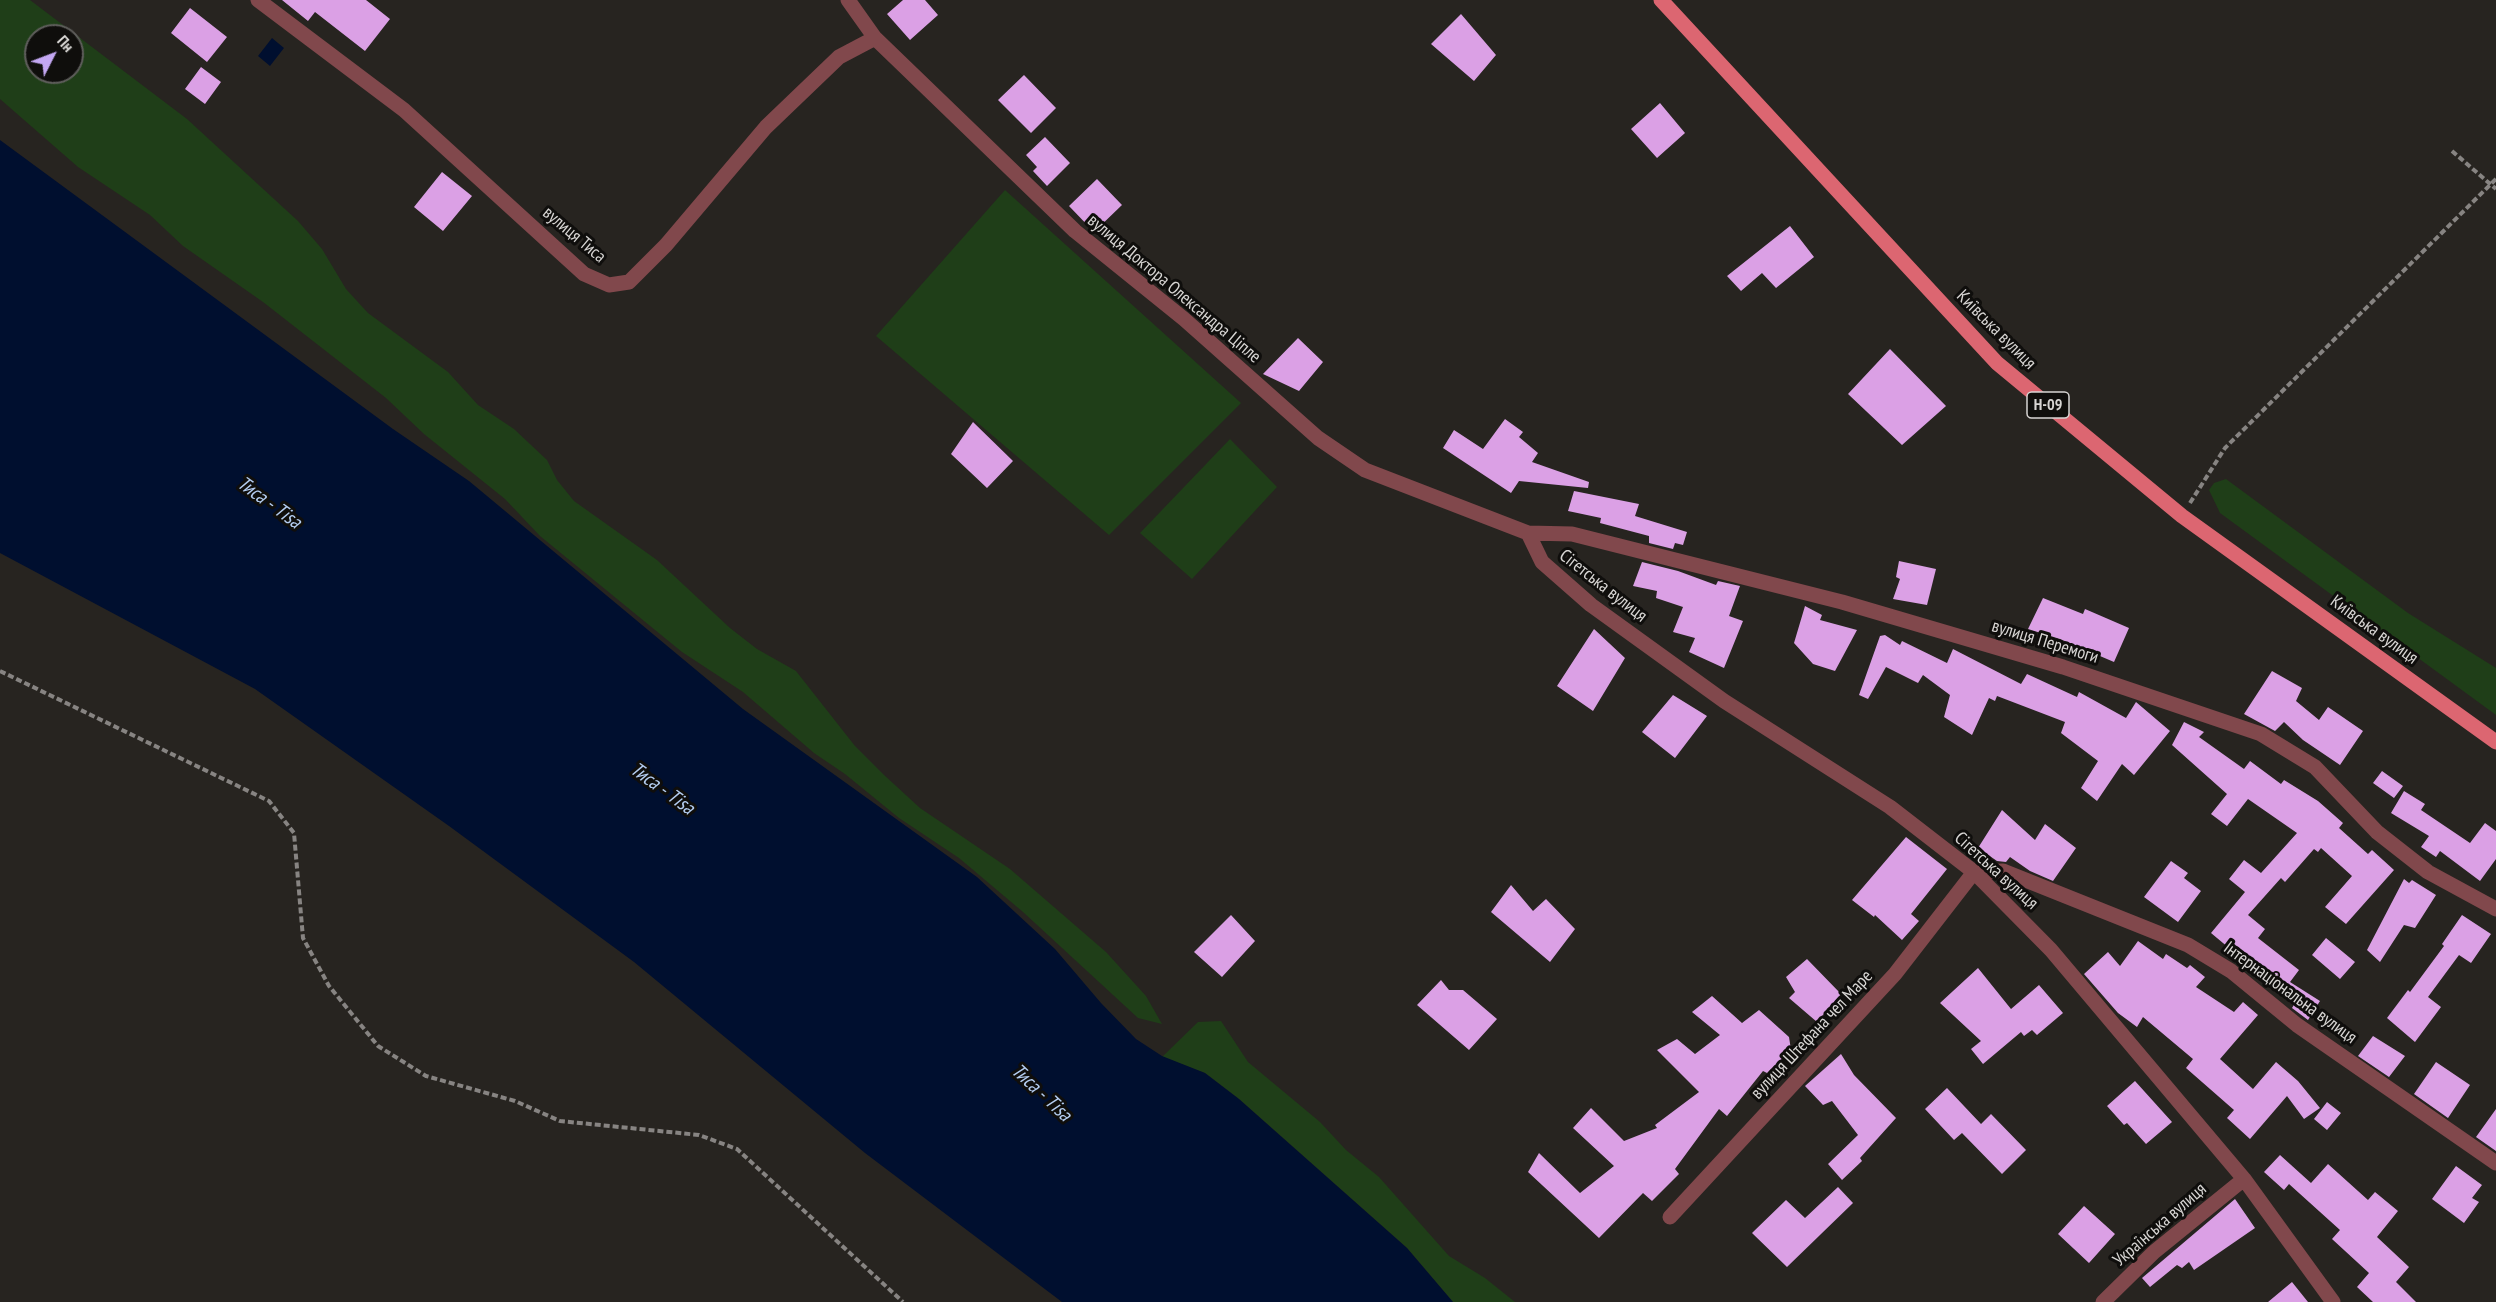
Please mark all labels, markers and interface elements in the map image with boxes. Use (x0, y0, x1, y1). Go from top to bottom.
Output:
north arrow (24, 24, 84, 84)
text: Пн (53, 31, 79, 56)
street label: вулиця Тиса (538, 202, 610, 268)
street label: вулиця Доктора Олександра Ціпле (1083, 210, 1265, 368)
street label: Київська вулиця (1952, 286, 2040, 374)
road number: Н-09 (2027, 392, 2069, 418)
water label: Тиса - Tisa (232, 472, 306, 534)
street label: Сігетська вулиця (1555, 545, 1651, 627)
street label: Київська вулиця (2326, 591, 2422, 669)
street label: вулиця Перемоги (1989, 616, 2101, 668)
water label: Тиса - Tisa (625, 758, 699, 820)
street label: Сігетська вулиця (1950, 828, 2042, 914)
street label: Інтернаціональна вулиця (2219, 937, 2361, 1049)
street label: вулиця Штефана чел Маре (1747, 966, 1877, 1104)
water label: Тиса - Tisa (1006, 1059, 1076, 1127)
street label: Українська вулиця (2109, 1179, 2211, 1271)

